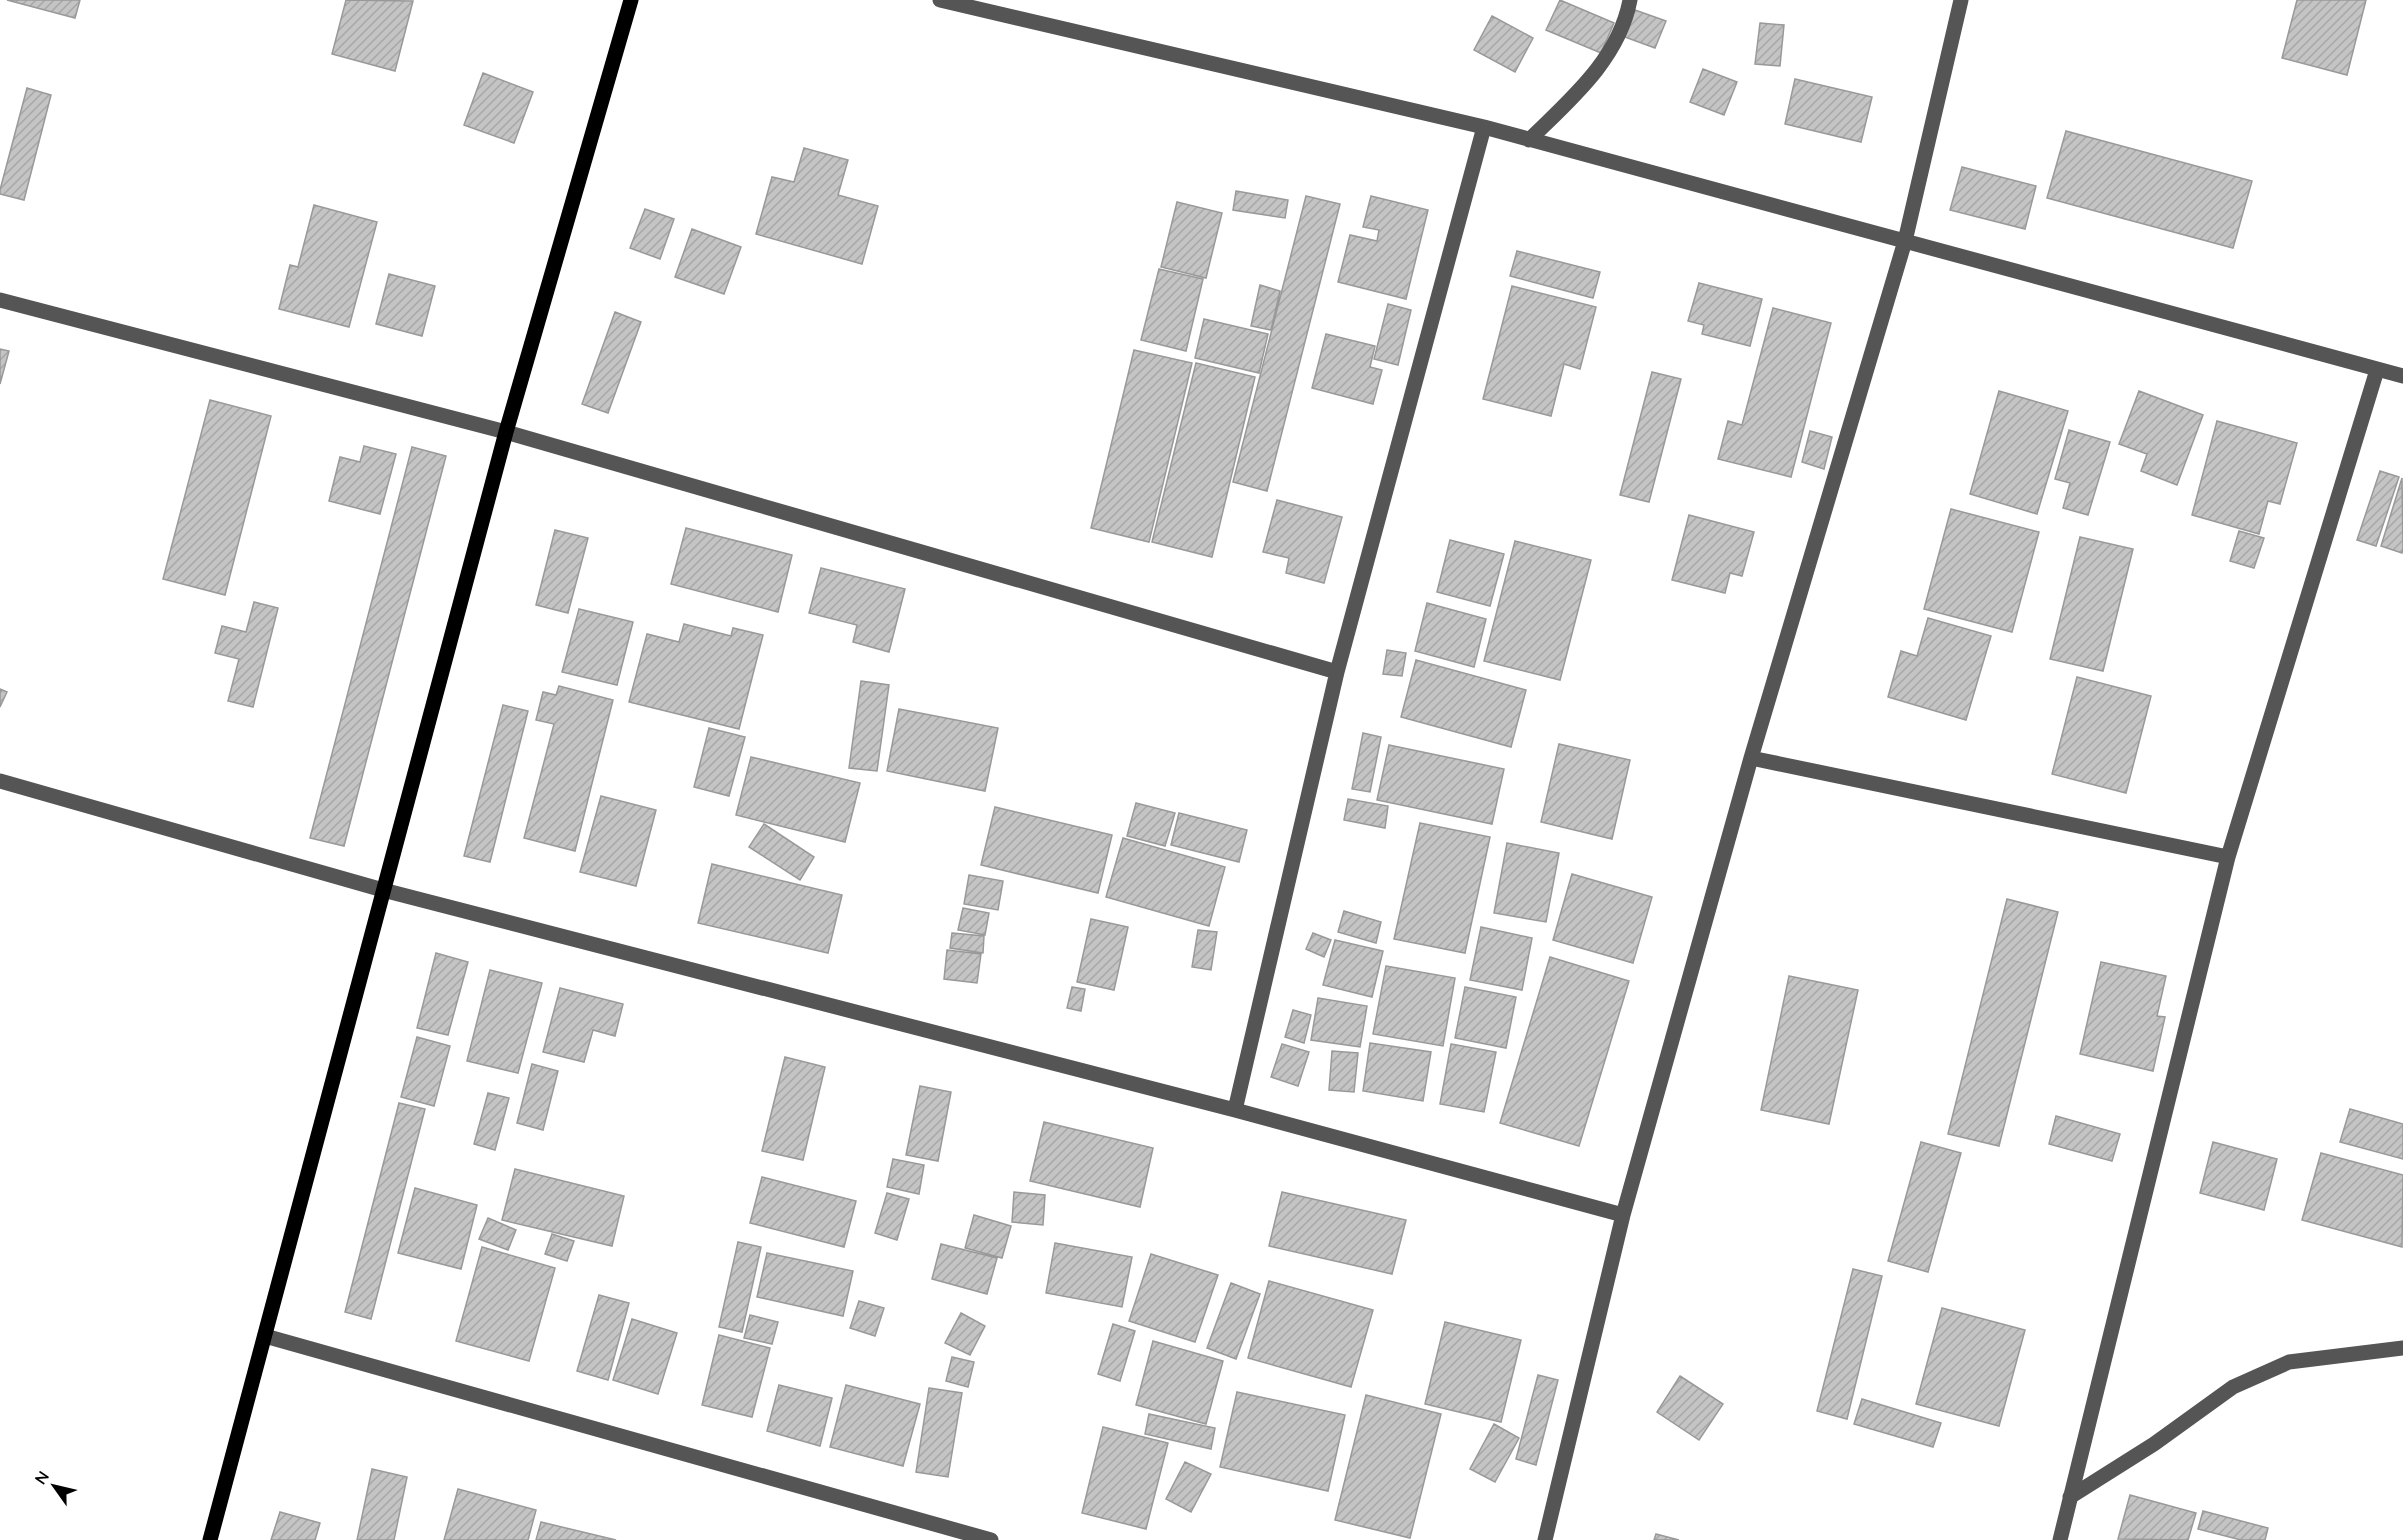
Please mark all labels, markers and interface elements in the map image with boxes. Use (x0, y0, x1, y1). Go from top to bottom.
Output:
north arrow (24, 1456, 84, 1516)
text: N (30, 1467, 53, 1488)

